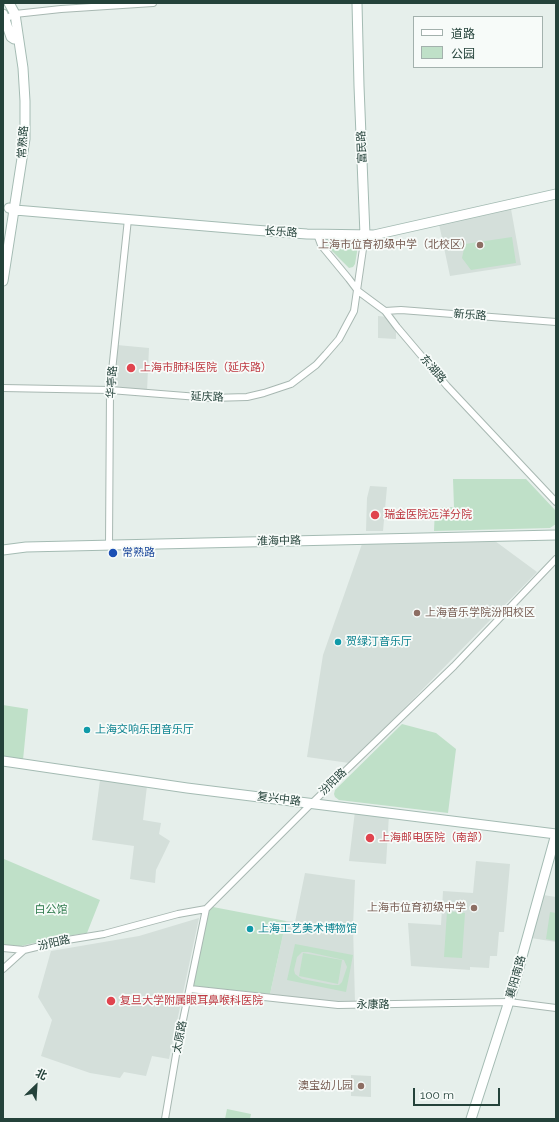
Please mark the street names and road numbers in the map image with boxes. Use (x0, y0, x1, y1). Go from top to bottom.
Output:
street label: 常熟路 (15, 125, 31, 159)
street label: 富民路 (355, 130, 369, 164)
street label: 长乐路 (264, 224, 298, 240)
street label: 新乐路 (453, 307, 487, 323)
street label: 东湖路 (417, 352, 449, 386)
street label: 华亭路 (104, 365, 120, 399)
street label: 延庆路 (190, 390, 224, 404)
street label: 淮海中路 (257, 534, 301, 548)
street label: 汾阳路 (317, 766, 349, 798)
street label: 复兴中路 (256, 790, 302, 808)
street label: 汾阳路 (36, 933, 72, 953)
street label: 襄阳南路 (504, 954, 528, 1000)
street label: 永康路 (357, 998, 389, 1012)
street label: 太原路 (170, 1020, 190, 1054)

